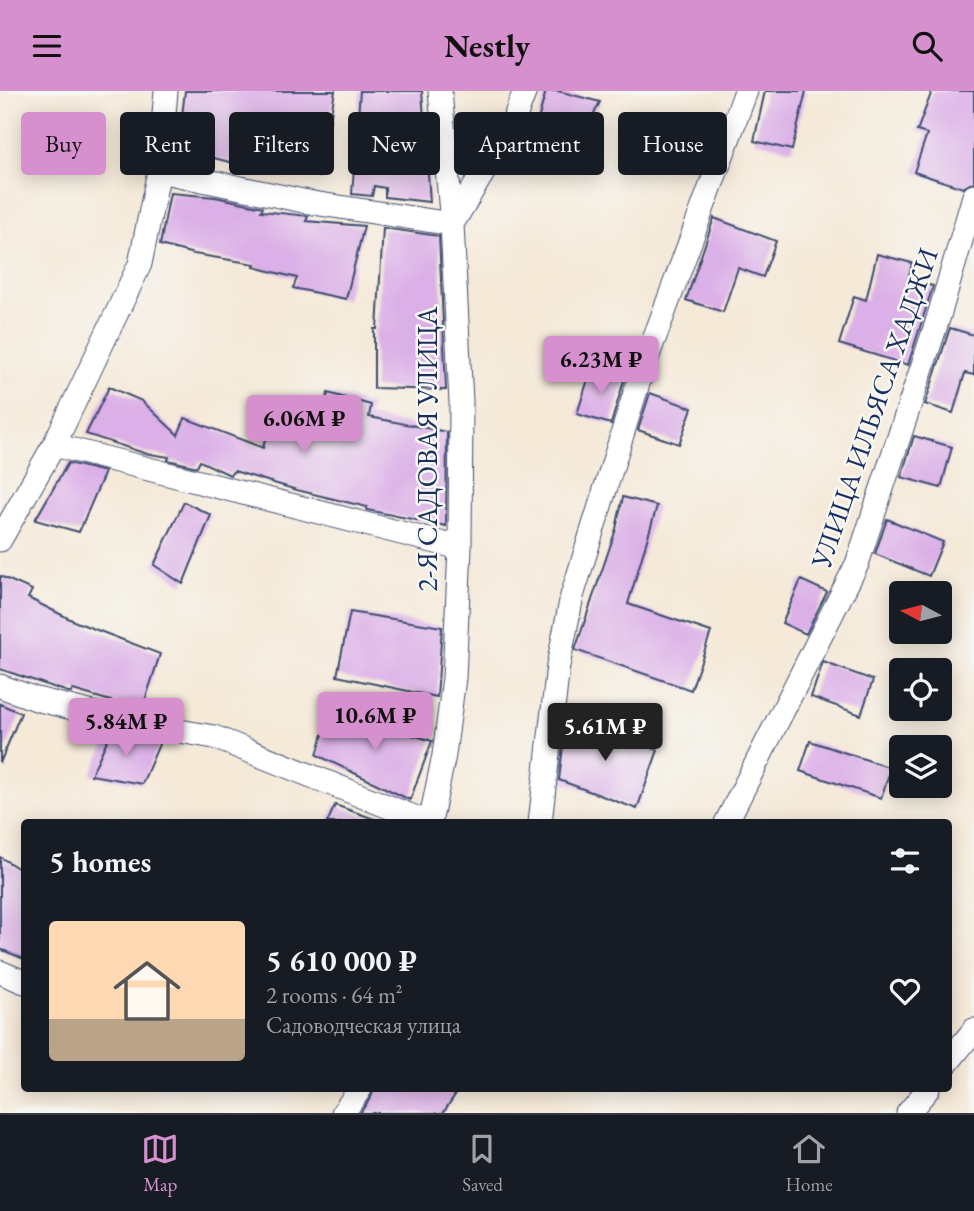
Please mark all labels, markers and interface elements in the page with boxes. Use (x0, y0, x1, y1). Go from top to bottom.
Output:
text: Nestly (444, 25, 530, 67)
icon: menu (28, 27, 66, 65)
icon: search (908, 27, 946, 65)
chip: Buy (21, 112, 106, 175)
chip: Rent (120, 112, 215, 175)
chip: Filters (229, 112, 334, 175)
chip: New (348, 112, 440, 175)
chip: Apartment (454, 112, 604, 175)
chip: House (618, 112, 727, 175)
street label: УЛИЦА ИЛЬЯСА ХАДЖИ (802, 243, 946, 574)
street label: 2-Я САДОВАЯ УЛИЦА (409, 306, 445, 592)
pin: 6.23M ₽ (536, 337, 666, 396)
text: 6.23M ₽ (560, 344, 642, 374)
pin: 6.06M ₽ (239, 395, 369, 455)
text: 6.06M ₽ (263, 403, 345, 433)
north arrow (889, 581, 952, 644)
map controls (889, 581, 952, 798)
button: locate (889, 658, 952, 721)
pin: 10.6M ₽ (310, 693, 440, 752)
pin: 5.84M ₽ (61, 699, 191, 758)
text: 10.6M ₽ (334, 700, 416, 730)
pin: 5.61M ₽ (540, 703, 670, 763)
text: 5.84M ₽ (85, 706, 167, 736)
text: 5.61M ₽ (564, 711, 646, 741)
button: layers (889, 735, 952, 798)
text: 5 homes (49, 842, 151, 881)
icon: filters (886, 842, 924, 880)
text: 5 610 000 ₽ (266, 941, 417, 980)
icon: home (105, 949, 189, 1033)
icon: heart (886, 972, 924, 1010)
text: 2 rooms · 64 m² (266, 980, 403, 1010)
text: Садоводческая улица (266, 1010, 461, 1040)
tab: Map (141, 1130, 179, 1197)
tab: Saved (462, 1130, 503, 1197)
tab: Home (786, 1130, 833, 1197)

